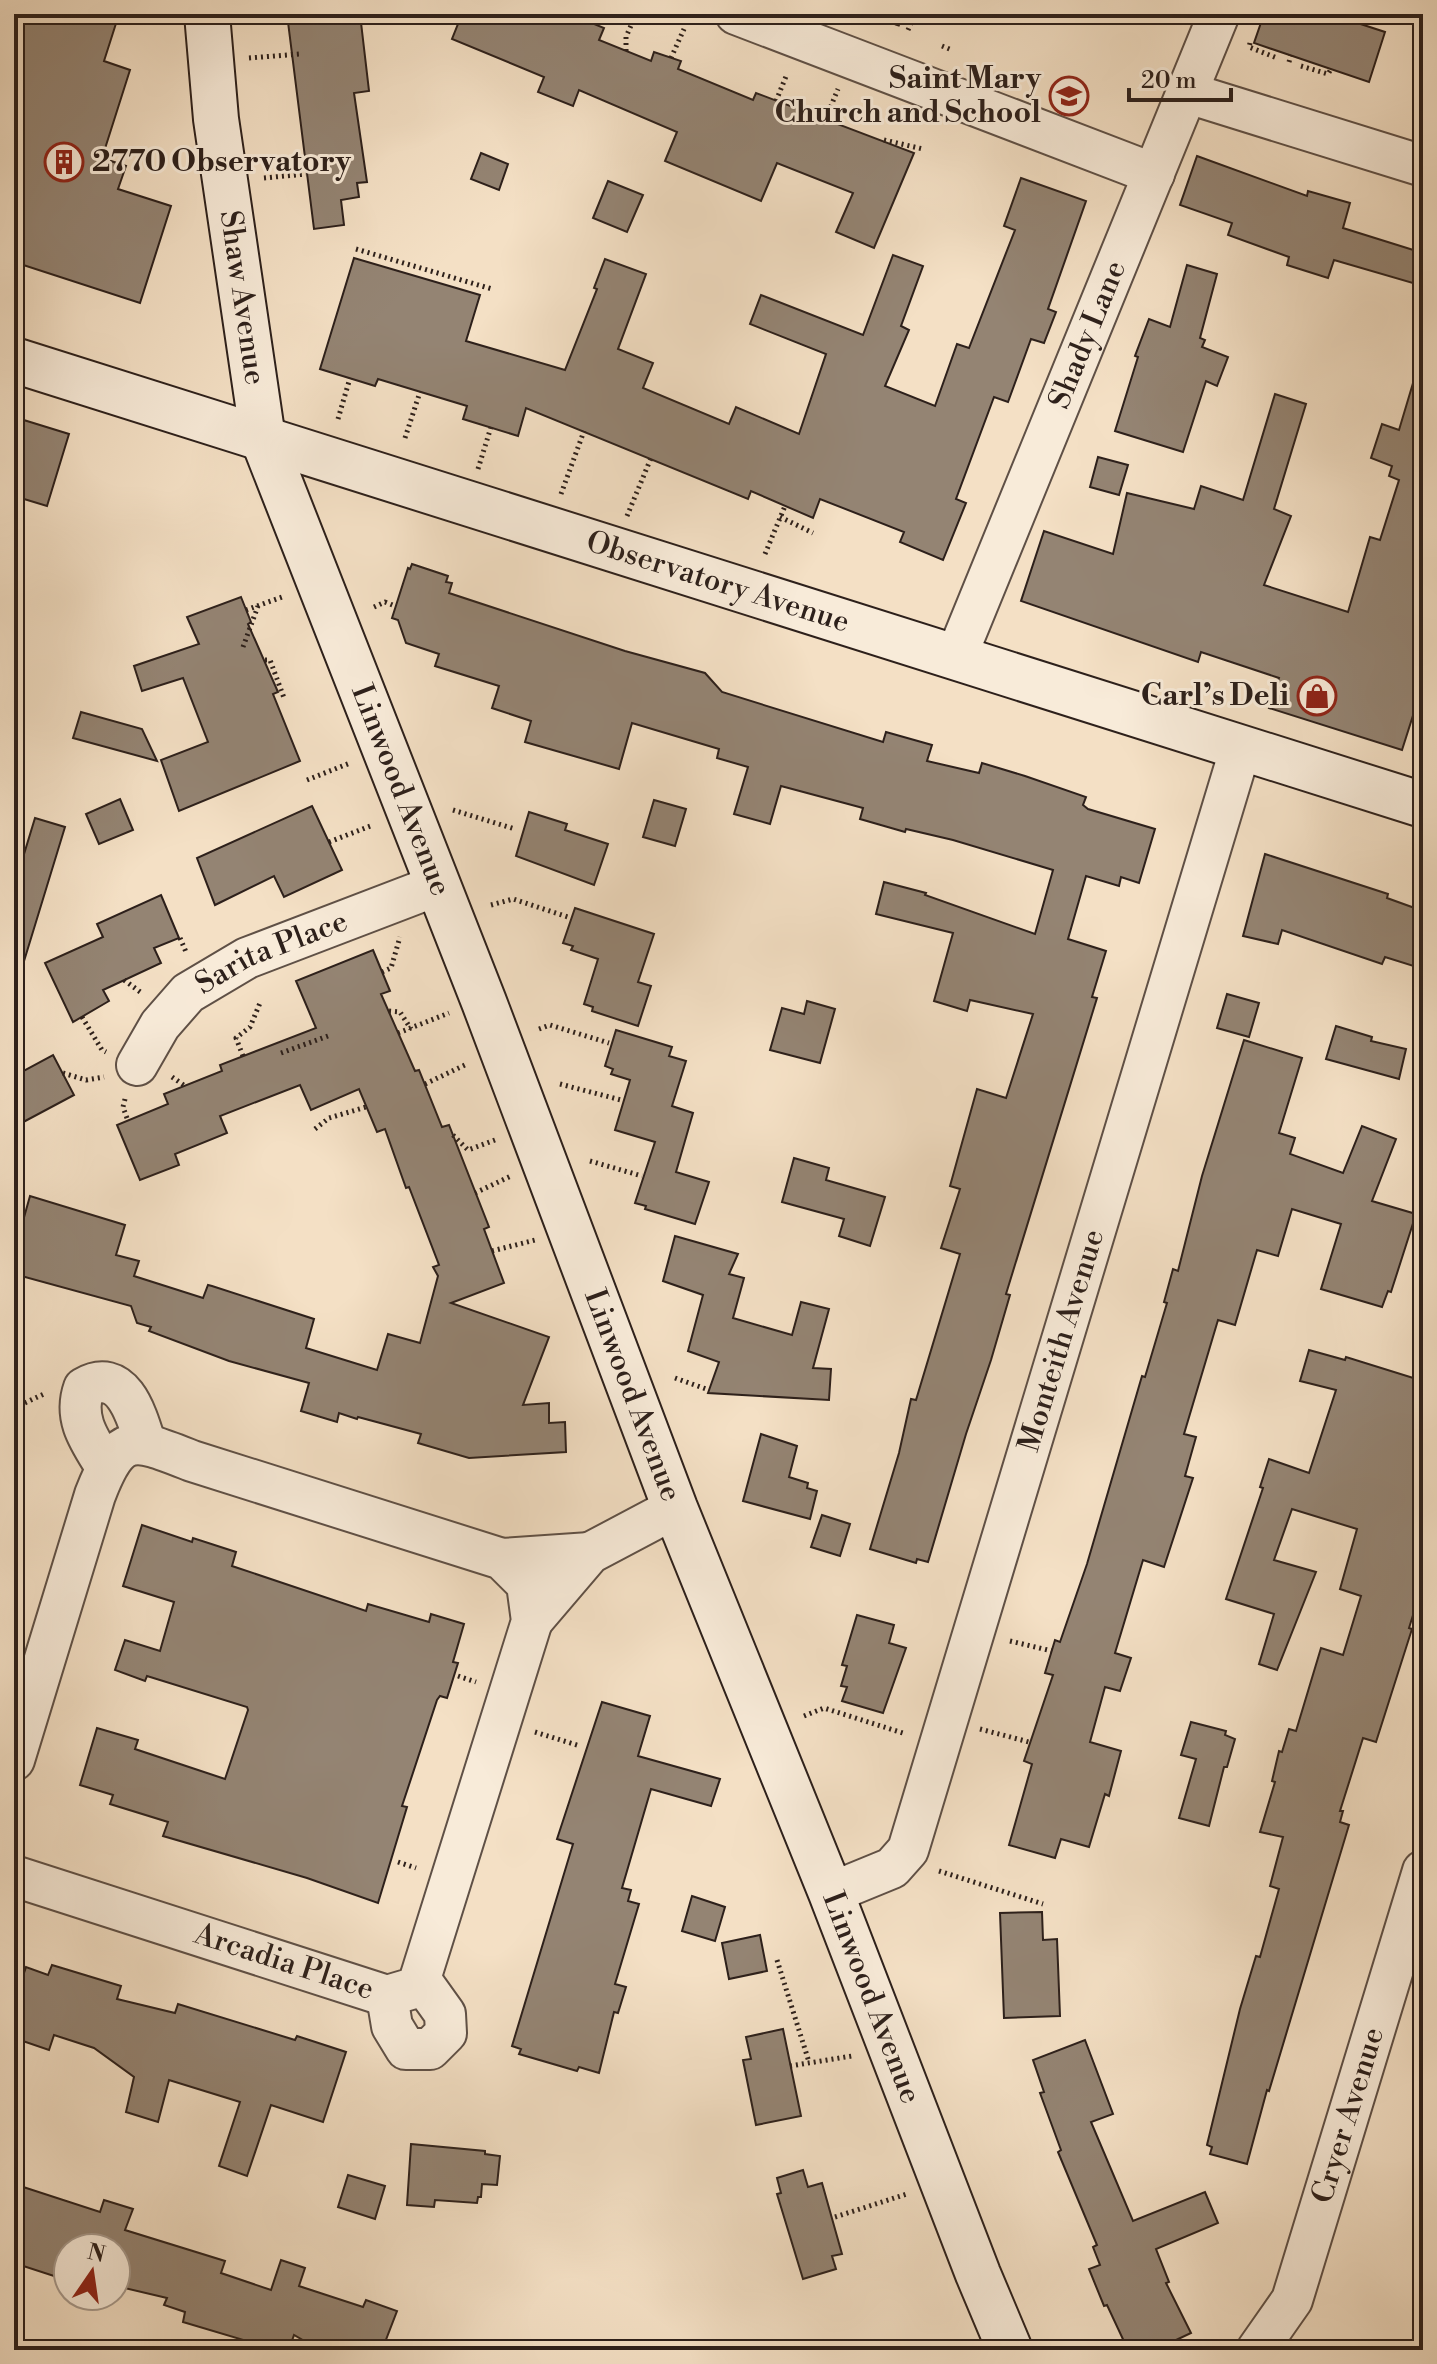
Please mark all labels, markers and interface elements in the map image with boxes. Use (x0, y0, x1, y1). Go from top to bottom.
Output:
scale bar (1129, 52, 1231, 102)
place label: Saint Mary Church and School (774, 60, 1042, 132)
text: 20 m (1141, 66, 1197, 96)
school or university icon: Saint Mary Church and School (1048, 75, 1090, 117)
building icon: 2770 Observatory (43, 141, 85, 183)
place label: 2770 Observatory (92, 143, 352, 181)
street label: Shaw Avenue (211, 208, 274, 387)
street label: Shady Lane (1041, 255, 1135, 415)
street label: Observatory Avenue (581, 523, 854, 642)
shop icon: Carl’s Deli (1296, 675, 1338, 717)
place label: Carl’s Deli (1141, 677, 1289, 715)
street label: Linwood Avenue (342, 679, 459, 901)
street label: Sarita Place (189, 902, 353, 1003)
street label: Monteith Avenue (1010, 1225, 1113, 1456)
street label: Linwood Avenue (575, 1284, 690, 1507)
street label: Linwood Avenue (813, 1886, 929, 2109)
street label: Arcadia Place (188, 1915, 379, 2009)
street label: Cryer Avenue (1304, 2023, 1393, 2208)
north arrow (52, 2232, 132, 2312)
text: N (85, 2239, 108, 2269)

